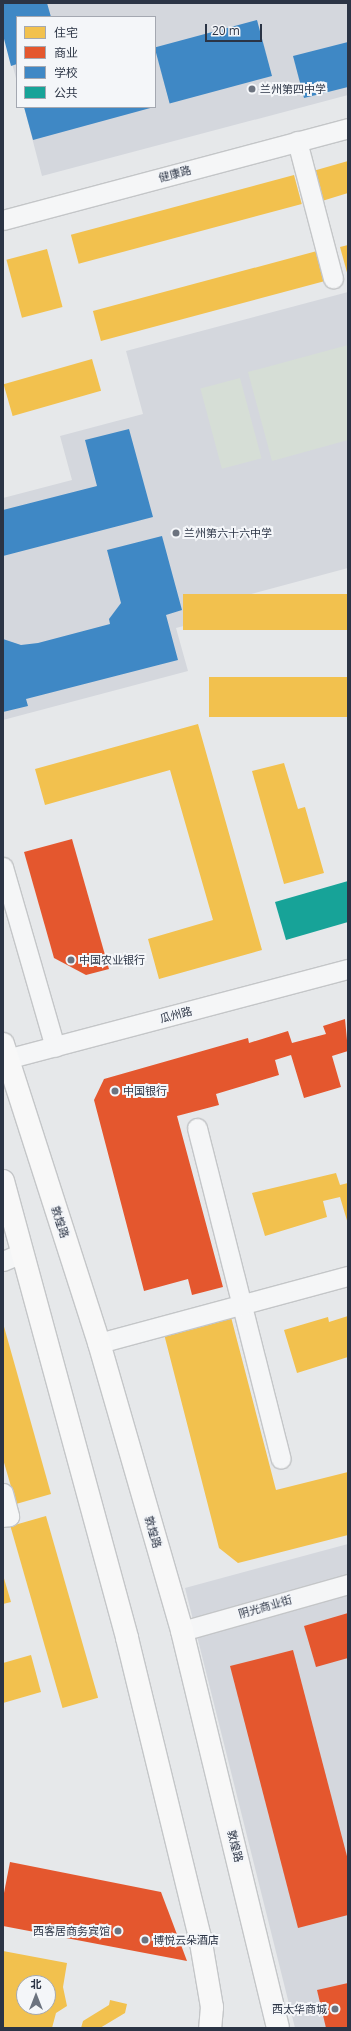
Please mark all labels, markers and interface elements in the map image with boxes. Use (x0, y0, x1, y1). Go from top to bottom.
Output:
legend (16, 16, 156, 108)
scale bar (207, 16, 264, 42)
text: 20 m (212, 22, 240, 39)
text: 住宅 (54, 24, 78, 41)
text: 商业 (54, 44, 78, 61)
text: 学校 (54, 64, 78, 81)
place label: 兰州第四中学 (260, 82, 326, 96)
text: 公共 (54, 84, 78, 101)
marker: 兰州第四中学 (247, 84, 257, 94)
street label: 健康路 (157, 163, 193, 185)
place label: 兰州第六十六中学 (184, 526, 272, 540)
marker: 兰州第六十六中学 (171, 528, 181, 538)
place label: 中国农业银行 (79, 953, 145, 967)
marker: 中国农业银行 (66, 955, 76, 965)
street label: 瓜州路 (158, 1004, 194, 1026)
place label: 中国银行 (123, 1084, 167, 1098)
marker: 中国银行 (110, 1086, 120, 1096)
street label: 敦煌路 (49, 1204, 71, 1240)
street label: 敦煌路 (142, 1514, 164, 1550)
street label: 阴光商业街 (237, 1593, 293, 1621)
street label: 敦煌路 (225, 1828, 245, 1864)
place label: 西客居商务宾馆 (33, 1924, 110, 1938)
marker: 西客居商务宾馆 (113, 1926, 123, 1936)
place label: 博悦云朵酒店 (153, 1933, 219, 1947)
marker: 博悦云朵酒店 (140, 1935, 150, 1945)
north arrow (16, 1975, 56, 2015)
text: 北 (31, 1976, 42, 1991)
place label: 西太华商城 (272, 2002, 327, 2016)
marker: 西太华商城 (330, 2004, 340, 2014)

